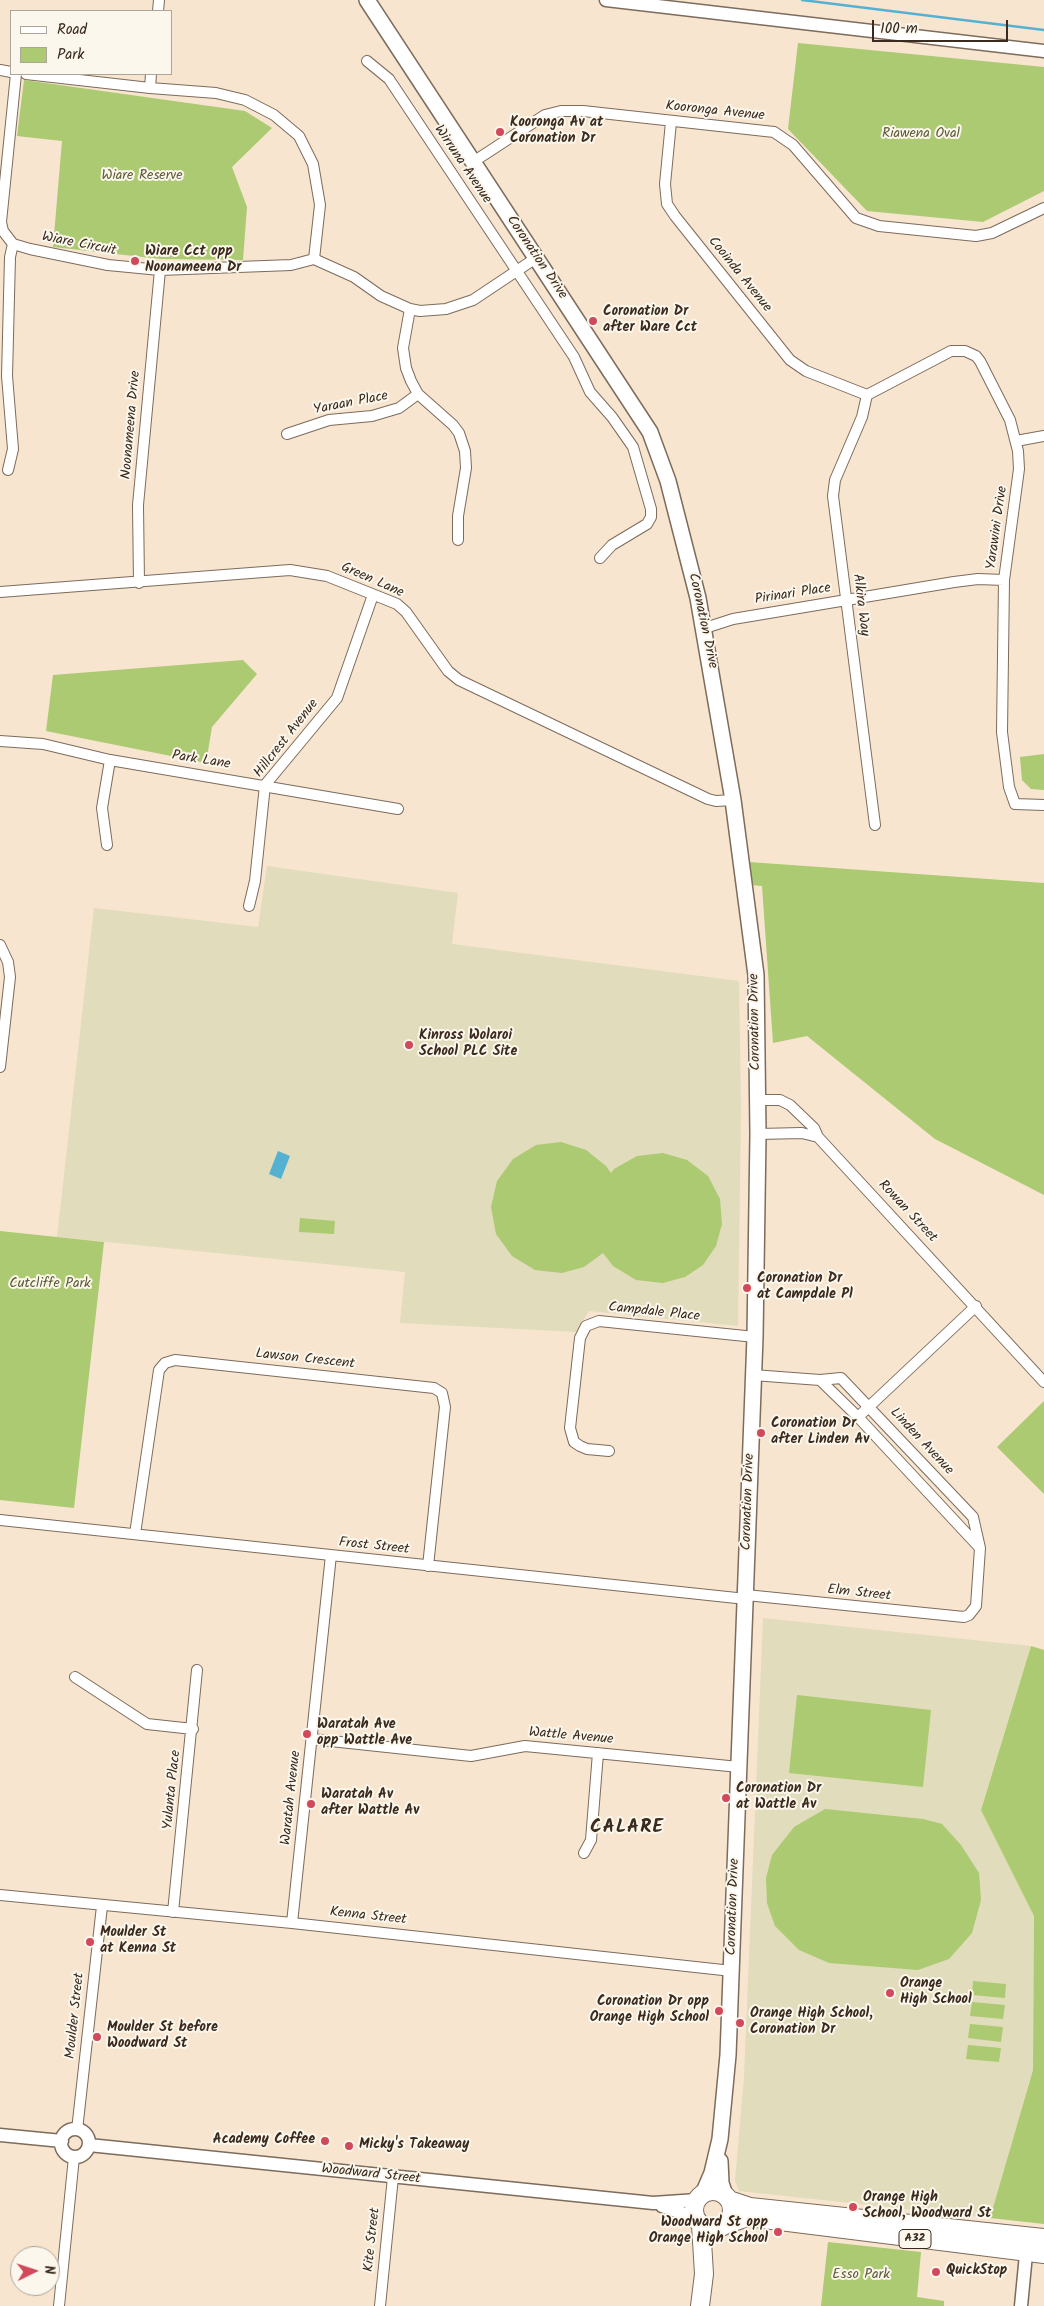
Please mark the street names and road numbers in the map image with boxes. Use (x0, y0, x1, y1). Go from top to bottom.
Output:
street label: Kooronga Avenue (665, 98, 765, 126)
street label: Wirruna Avenue (430, 123, 494, 207)
street label: Coronation Drive (502, 213, 570, 303)
street label: Wiare Circuit (40, 230, 118, 260)
street label: Cooinda Avenue (703, 234, 775, 316)
street label: Noonameena Drive (119, 370, 145, 480)
street label: Yaraan Place (312, 389, 390, 419)
street label: Yarawini Drive (984, 485, 1012, 571)
street label: Green Lane (338, 560, 406, 602)
street label: Coronation Drive (684, 572, 720, 670)
street label: Alkira Way (848, 573, 872, 637)
street label: Pirinari Place (754, 581, 832, 609)
street label: Hillcrest Avenue (251, 696, 323, 782)
street label: Park Lane (171, 748, 231, 774)
street label: Coronation Drive (747, 973, 765, 1071)
street label: Rowan Street (874, 1177, 940, 1247)
street label: Campdale Place (607, 1300, 701, 1326)
street label: Lawson Crescent (255, 1346, 355, 1374)
street label: Linden Avenue (886, 1405, 956, 1479)
street label: Coronation Drive (739, 1453, 759, 1551)
street label: Frost Street (338, 1535, 410, 1559)
street label: Elm Street (826, 1582, 892, 1606)
street label: Wattle Avenue (528, 1725, 614, 1749)
street label: Yulanta Place (160, 1749, 186, 1831)
street label: Waratah Avenue (279, 1750, 305, 1846)
street label: Coronation Drive (724, 1858, 744, 1956)
street label: Kenna Street (329, 1905, 407, 1929)
street label: Moulder Street (63, 1972, 89, 2060)
street label: Woodward Street (321, 2161, 421, 2189)
street label: Kite Street (361, 2207, 385, 2273)
road number: A32 (899, 2230, 931, 2248)

